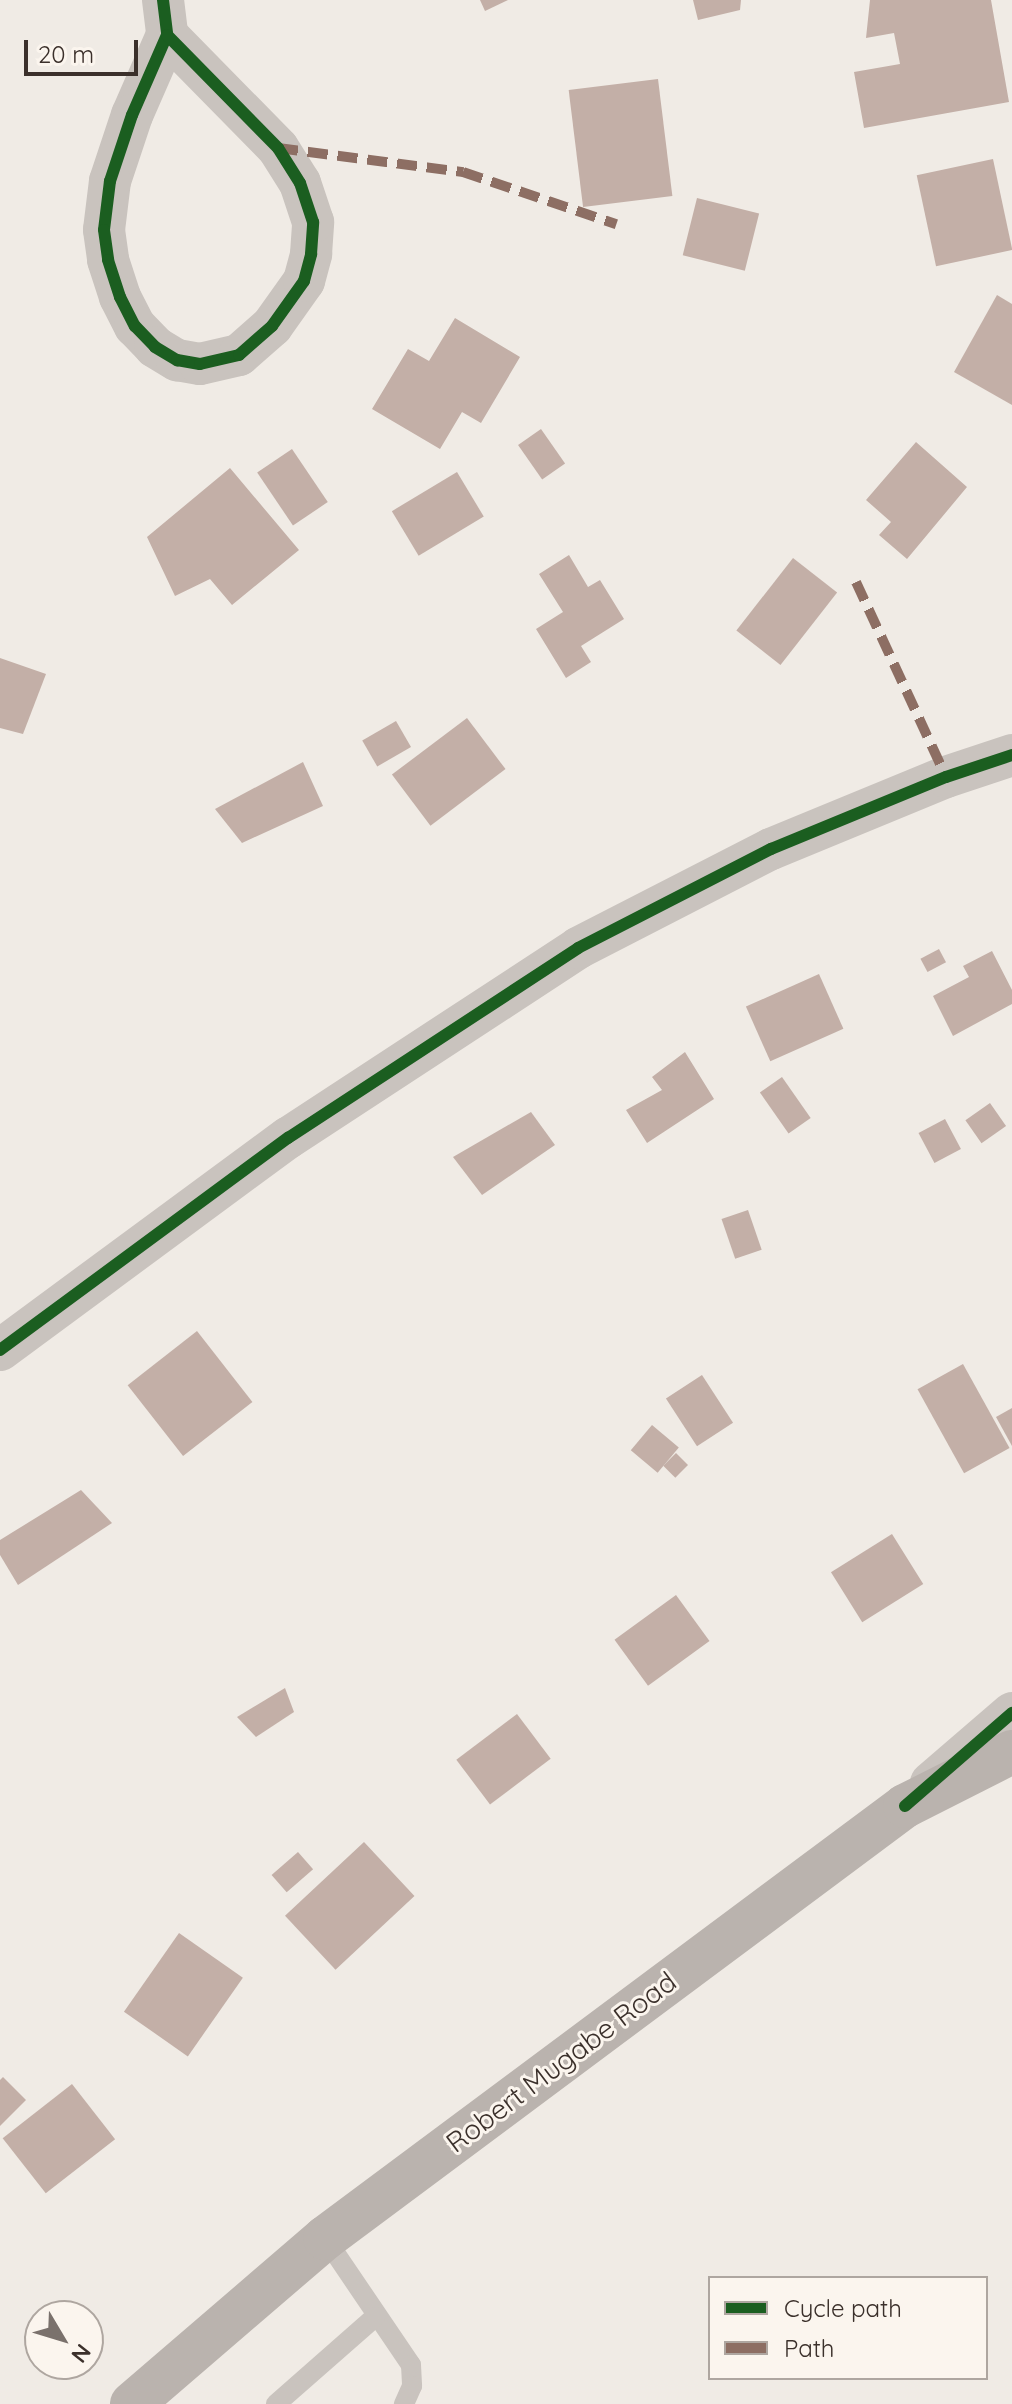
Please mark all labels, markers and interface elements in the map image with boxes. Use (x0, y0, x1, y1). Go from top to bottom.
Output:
scale bar (28, 24, 142, 74)
text: 20 m (38, 39, 94, 69)
street label: Robert Mugabe Road (439, 1965, 683, 2159)
legend (708, 2276, 988, 2380)
text: Cycle path (784, 2293, 902, 2323)
north arrow (24, 2300, 104, 2380)
text: Path (784, 2333, 835, 2363)
text: N (65, 2339, 97, 2369)

